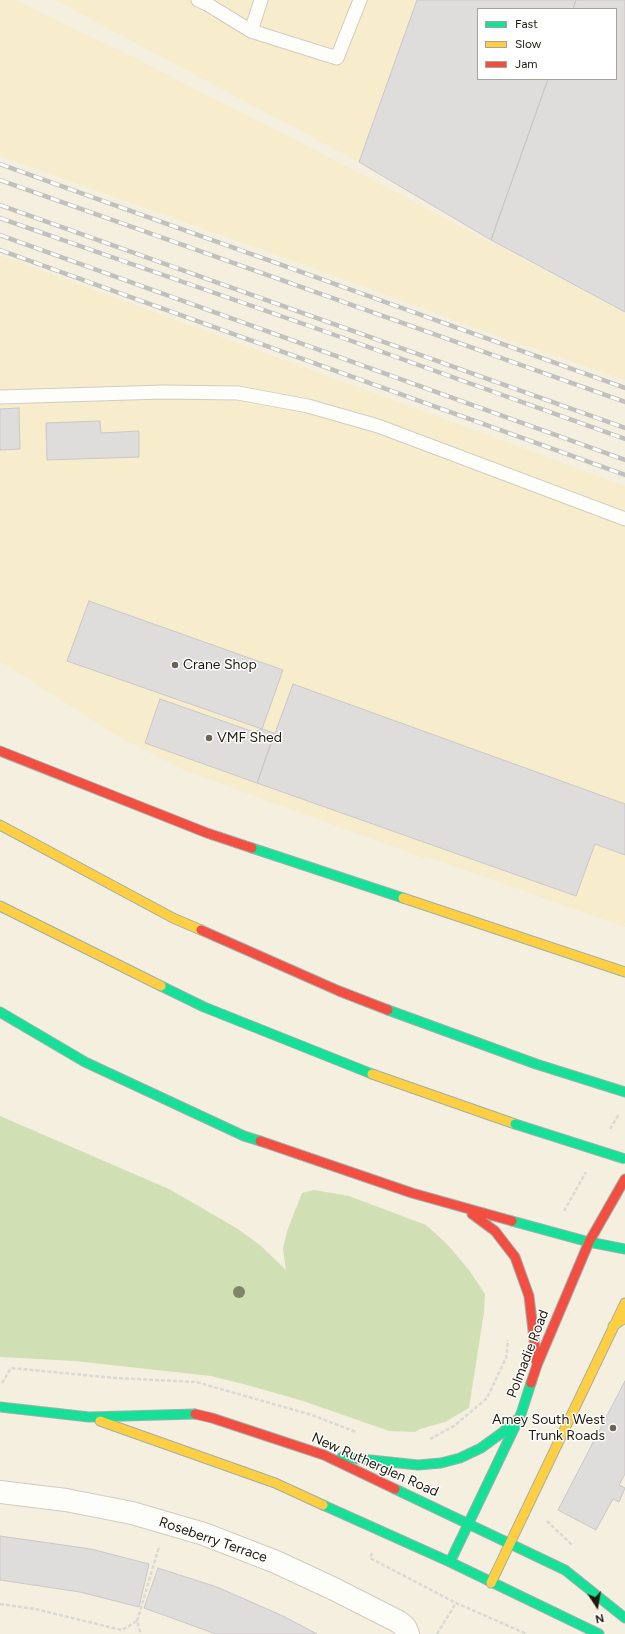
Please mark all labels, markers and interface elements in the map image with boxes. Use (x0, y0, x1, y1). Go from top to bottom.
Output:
legend (477, 8, 617, 80)
text: Fast (515, 17, 538, 31)
text: Slow (515, 37, 541, 51)
text: Jam (515, 57, 538, 71)
place label: Crane Shop (183, 657, 257, 673)
marker: Crane Shop (170, 660, 180, 670)
place label: VMF Shed (217, 730, 282, 746)
marker: VMF Shed (204, 733, 214, 743)
street label: Polmadie Road (503, 1308, 553, 1400)
place label: Amey South West Trunk Roads (492, 1412, 605, 1444)
marker: Amey South West Trunk Roads (608, 1423, 618, 1433)
street label: New Rutherglen Road (309, 1429, 441, 1501)
street label: Roseberry Terrace (157, 1514, 269, 1566)
north arrow (577, 1586, 617, 1626)
text: N (594, 1611, 605, 1625)

